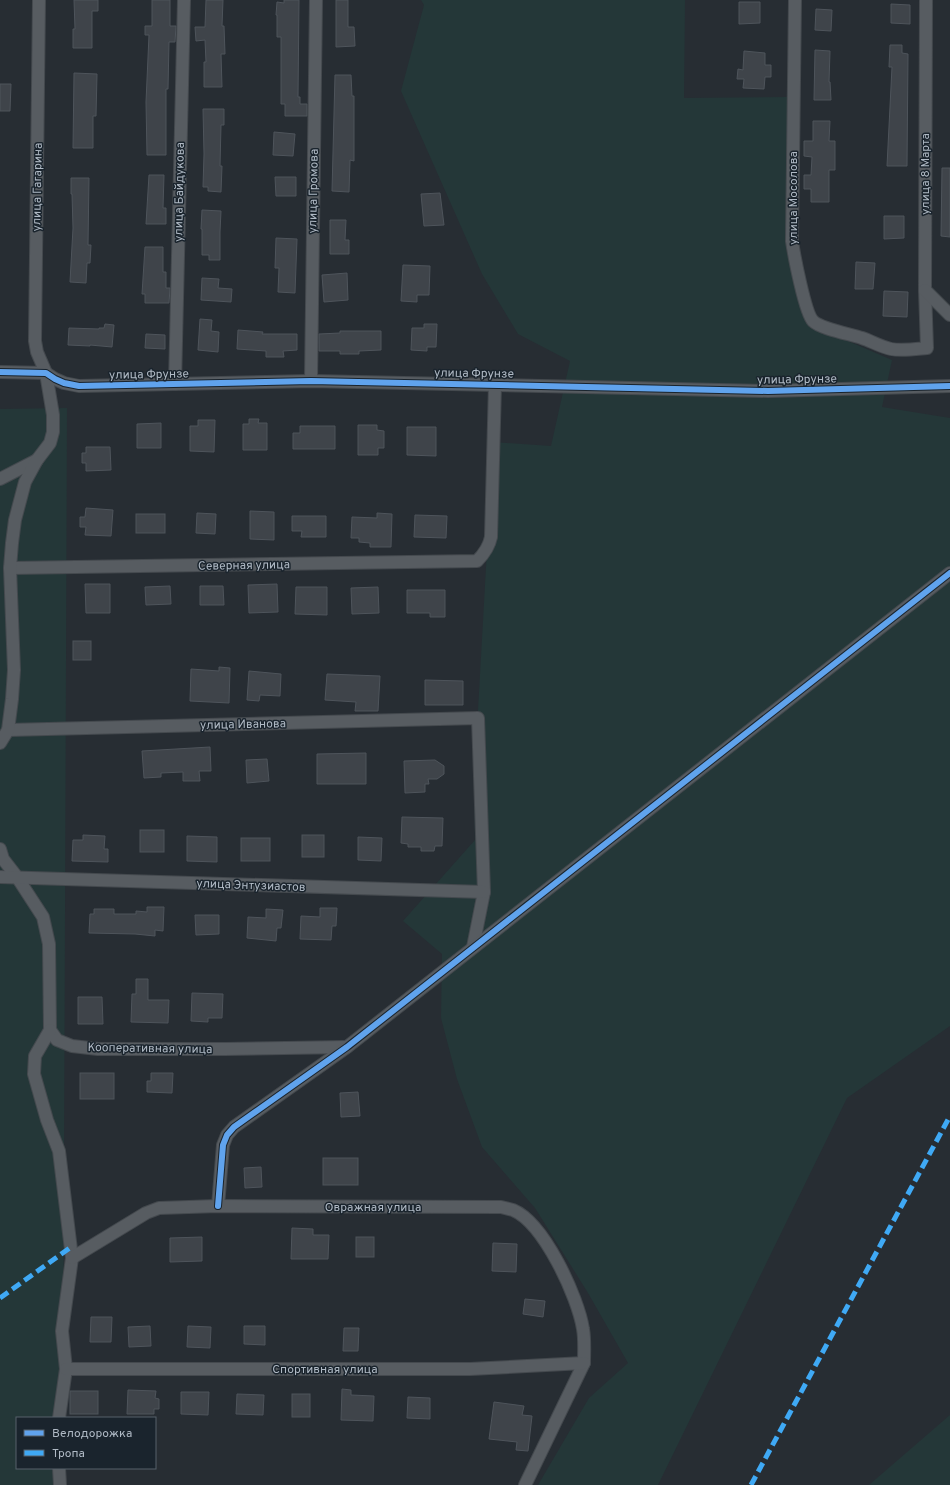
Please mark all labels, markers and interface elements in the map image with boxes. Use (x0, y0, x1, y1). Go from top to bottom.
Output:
street label: улица 8 Марта (918, 133, 934, 215)
street label: улица Гагарина (29, 142, 47, 232)
street label: улица Байдукова (171, 142, 189, 242)
street label: улица Громова (305, 148, 323, 234)
street label: улица Мосолова (786, 151, 802, 245)
street label: улица Фрунзе (434, 365, 514, 383)
street label: улица Фрунзе (109, 366, 189, 384)
street label: улица Фрунзе (757, 371, 837, 389)
street label: Северная улица (198, 557, 290, 575)
street label: улица Иванова (200, 716, 286, 734)
street label: улица Энтузиастов (196, 876, 306, 896)
street label: Кооперативная улица (87, 1040, 213, 1058)
street label: Овражная улица (325, 1200, 421, 1216)
street label: Спортивная улица (272, 1362, 378, 1378)
legend (16, 1417, 156, 1469)
text: Велодорожка (52, 1426, 132, 1442)
text: Тропа (52, 1446, 85, 1462)

